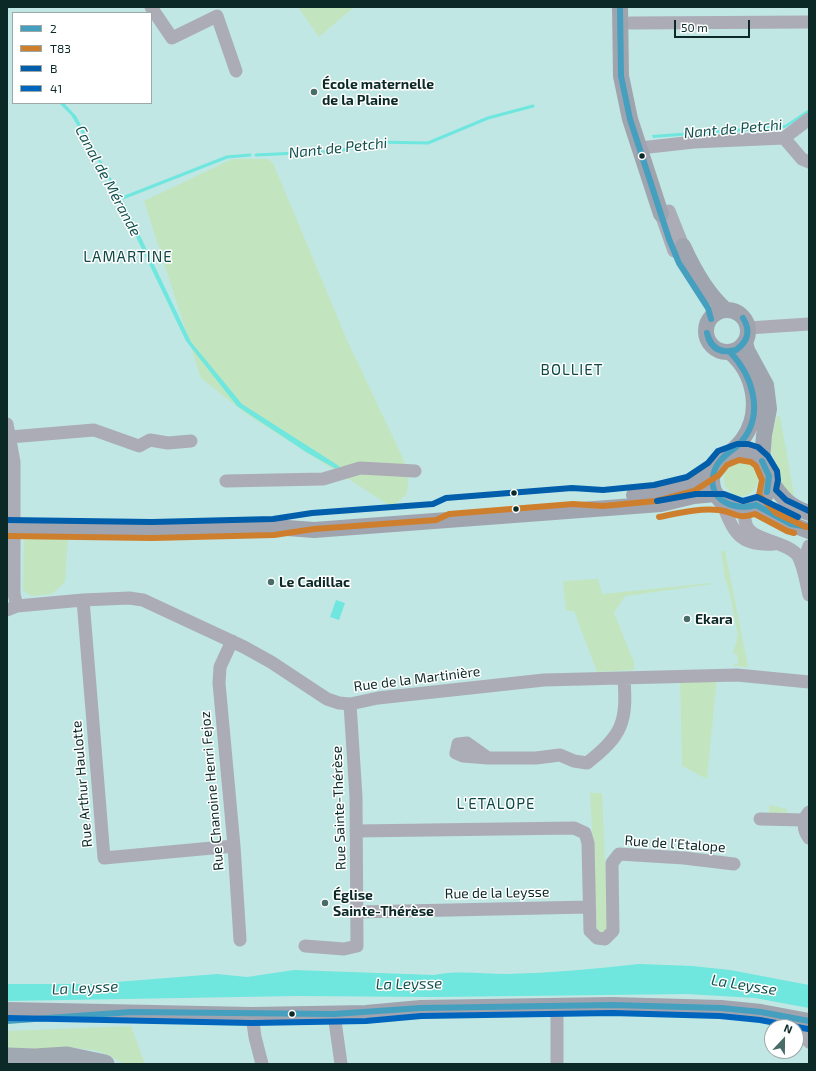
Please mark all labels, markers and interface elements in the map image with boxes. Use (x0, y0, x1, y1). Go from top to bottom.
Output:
legend (12, 12, 152, 104)
scale bar (676, 12, 752, 38)
text: 50 m (681, 20, 708, 34)
text: 2 (50, 21, 57, 35)
text: T83 (50, 41, 71, 55)
text: B (50, 61, 57, 75)
place label: École maternelle de la Plaine (322, 76, 434, 108)
text: 41 (50, 81, 62, 95)
marker: École maternelle de la Plaine (309, 87, 319, 97)
water label: Nant de Petchi (683, 116, 783, 142)
water label: Canal de Mérande (71, 123, 145, 239)
water label: Nant de Petchi (288, 134, 388, 162)
unlabelled marker (637, 151, 647, 161)
district label: LAMARTINE (83, 248, 173, 266)
district label: BOLLIET (541, 361, 603, 379)
unlabelled marker (509, 488, 519, 498)
unlabelled marker (511, 504, 521, 514)
place label: Le Cadillac (279, 574, 350, 590)
marker: Le Cadillac (266, 577, 276, 587)
place label: Ekara (695, 611, 733, 627)
marker: Ekara (682, 614, 692, 624)
street label: Rue de la Martinière (353, 663, 481, 695)
street label: Rue Chanoine Henri Fejoz (197, 711, 227, 871)
street label: Rue Arthur Haulotte (68, 720, 96, 848)
street label: Rue Sainte-Thérèse (328, 746, 350, 870)
district label: L'ETALOPE (457, 795, 535, 813)
street label: Rue de l'Etalope (624, 832, 726, 856)
street label: Rue de la Leysse (445, 884, 549, 902)
place label: Église Sainte-Thérèse (333, 887, 434, 920)
marker: Église Sainte-Thérèse (320, 898, 330, 908)
water label: La Leysse (710, 971, 778, 999)
water label: La Leysse (376, 974, 442, 994)
water label: La Leysse (51, 977, 119, 999)
unlabelled marker (287, 1009, 297, 1019)
north arrow (764, 1019, 804, 1059)
text: N (782, 1021, 794, 1036)

